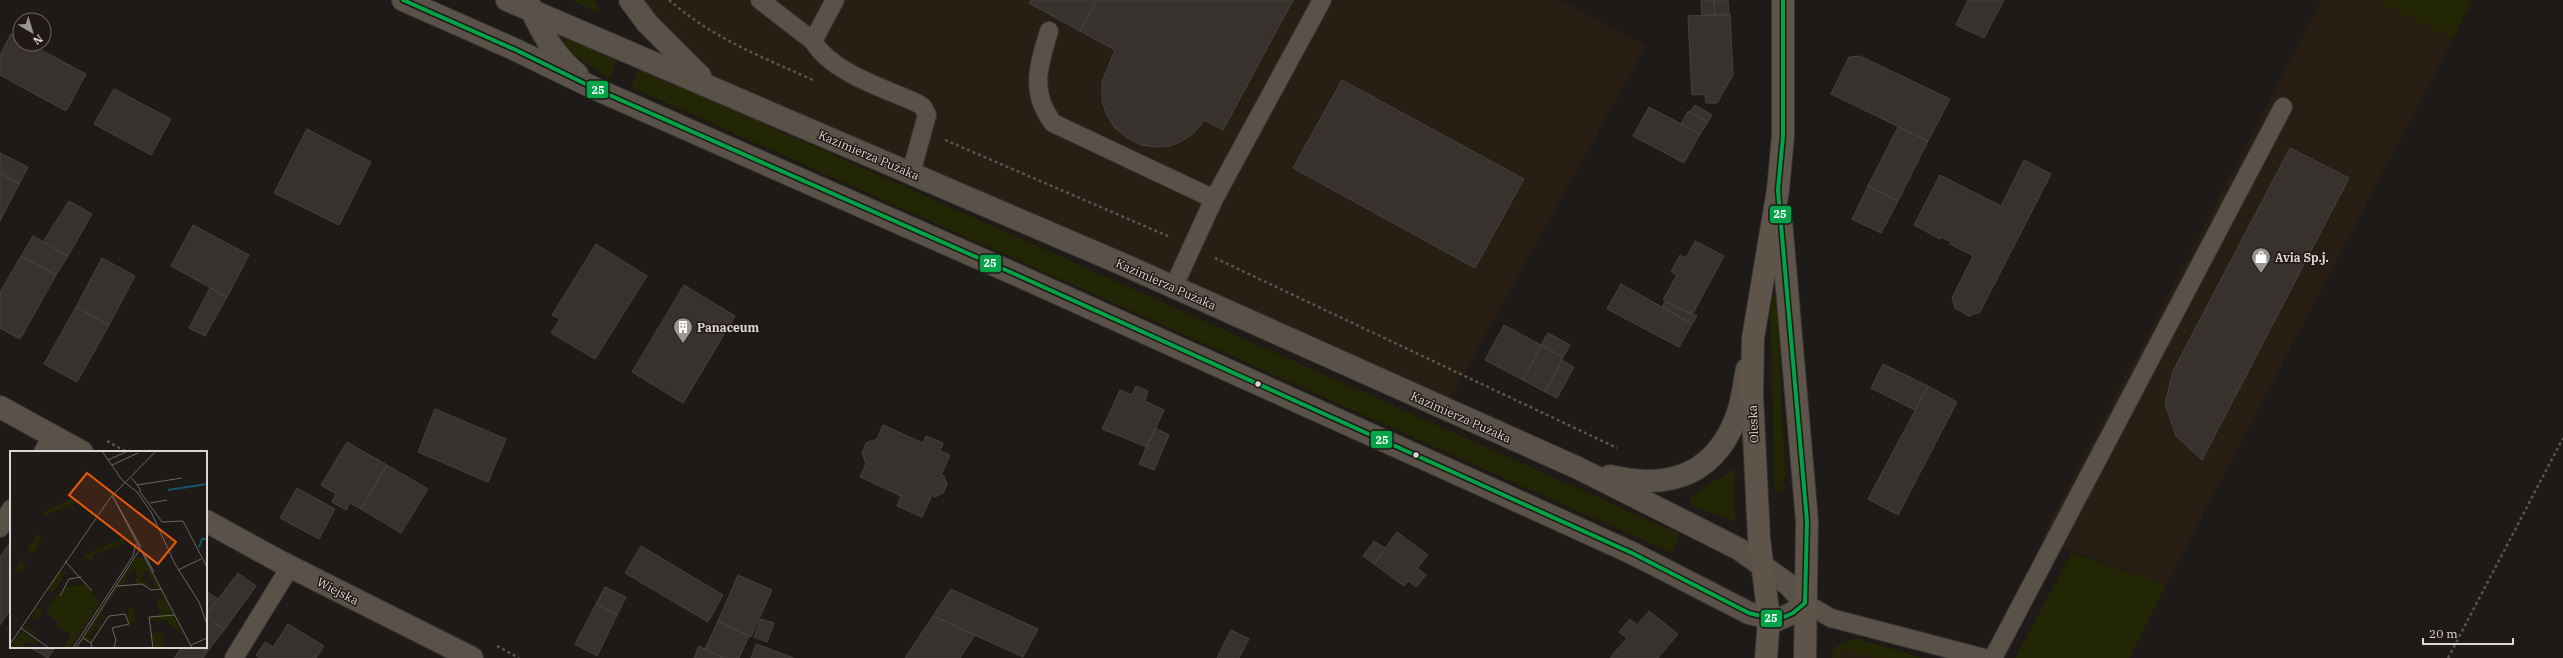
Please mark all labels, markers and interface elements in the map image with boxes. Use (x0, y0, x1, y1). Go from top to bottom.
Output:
north arrow (12, 12, 52, 52)
text: N (30, 32, 46, 48)
line badge: 25 (586, 80, 609, 99)
text: 25 (591, 83, 605, 97)
street label: Kazimierza Pużaka (816, 127, 922, 183)
line badge: 25 (1769, 205, 1792, 224)
text: 25 (1773, 207, 1787, 221)
shop icon: Avia Sp.j. (2250, 246, 2272, 274)
place label: Avia Sp.j. (2275, 250, 2329, 265)
line badge: 25 (979, 254, 1002, 273)
street label: Kazimierza Pużaka (1113, 255, 1219, 313)
text: 25 (983, 256, 997, 270)
building icon: Panaceum (672, 316, 694, 344)
place label: Panaceum (697, 320, 760, 335)
unlabelled marker (1253, 379, 1263, 389)
street label: Kazimierza Pużaka (1408, 388, 1514, 446)
street label: Oleska (1744, 404, 1761, 443)
line badge: 25 (1370, 430, 1393, 449)
text: 25 (1375, 433, 1389, 447)
unlabelled marker (1411, 450, 1421, 460)
inset map (10, 451, 207, 648)
street label: Wiejska (315, 574, 362, 608)
line badge: 25 (1760, 609, 1783, 628)
text: 25 (1764, 611, 1778, 625)
scale bar (2423, 620, 2513, 646)
text: 20 m (2429, 626, 2458, 641)

